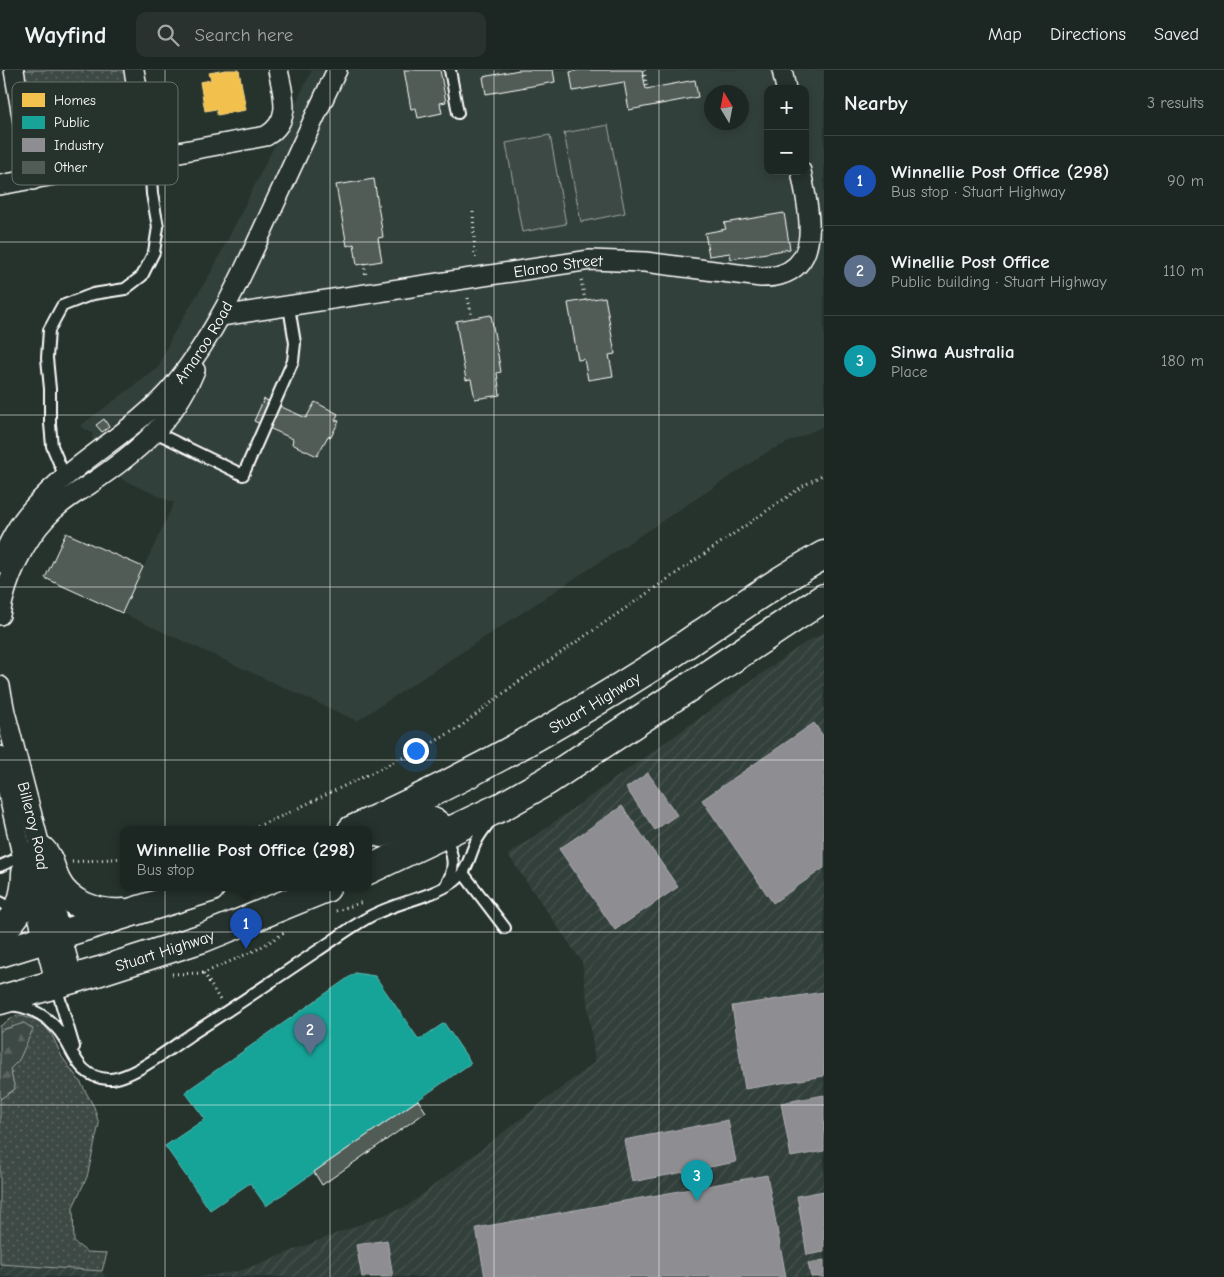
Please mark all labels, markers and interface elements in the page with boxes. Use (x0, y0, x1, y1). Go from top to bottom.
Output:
search box (136, 12, 486, 57)
text: Wayfind (25, 21, 106, 49)
icon: search (154, 21, 182, 49)
text: Search here (194, 24, 293, 46)
text: Map (988, 24, 1022, 45)
text: Directions (1050, 24, 1126, 45)
text: Saved (1154, 24, 1199, 45)
legend (12, 82, 178, 185)
north arrow (704, 85, 749, 130)
map controls (764, 85, 809, 175)
button: + (764, 85, 809, 130)
text: Nearby (844, 91, 908, 115)
text: Homes (54, 92, 96, 109)
text: 3 results (1147, 94, 1204, 112)
text: Public (54, 114, 90, 131)
button: − (764, 130, 809, 175)
text: Industry (54, 137, 104, 154)
text: Other (54, 159, 88, 176)
text: Winnellie Post Office (298) (891, 161, 1109, 183)
text: 1 (857, 172, 863, 190)
text: 90 m (1167, 172, 1204, 190)
text: Bus stop · Stuart Highway (891, 183, 1065, 201)
text: Winellie Post Office (891, 251, 1050, 273)
street label: Elaroo Street (512, 252, 603, 281)
text: 2 (856, 262, 864, 280)
text: 110 m (1163, 262, 1204, 280)
text: Public building · Stuart Highway (891, 273, 1107, 291)
street label: Amaroo Road (171, 298, 237, 387)
text: Sinwa Australia (891, 341, 1015, 363)
text: 3 (856, 352, 864, 370)
text: 180 m (1161, 352, 1204, 370)
text: Place (891, 363, 927, 381)
street label: Stuart Highway (546, 668, 644, 737)
your location (403, 738, 429, 764)
street label: Billeroy Road (14, 780, 51, 871)
popup (120, 826, 372, 891)
text: Winnellie Post Office (298) (137, 839, 355, 861)
text: Bus stop (137, 861, 195, 879)
pin: 1 (230, 908, 262, 949)
street label: Stuart Highway (113, 926, 218, 976)
pin: 2 (294, 1014, 326, 1055)
pin: 3 (681, 1160, 713, 1201)

